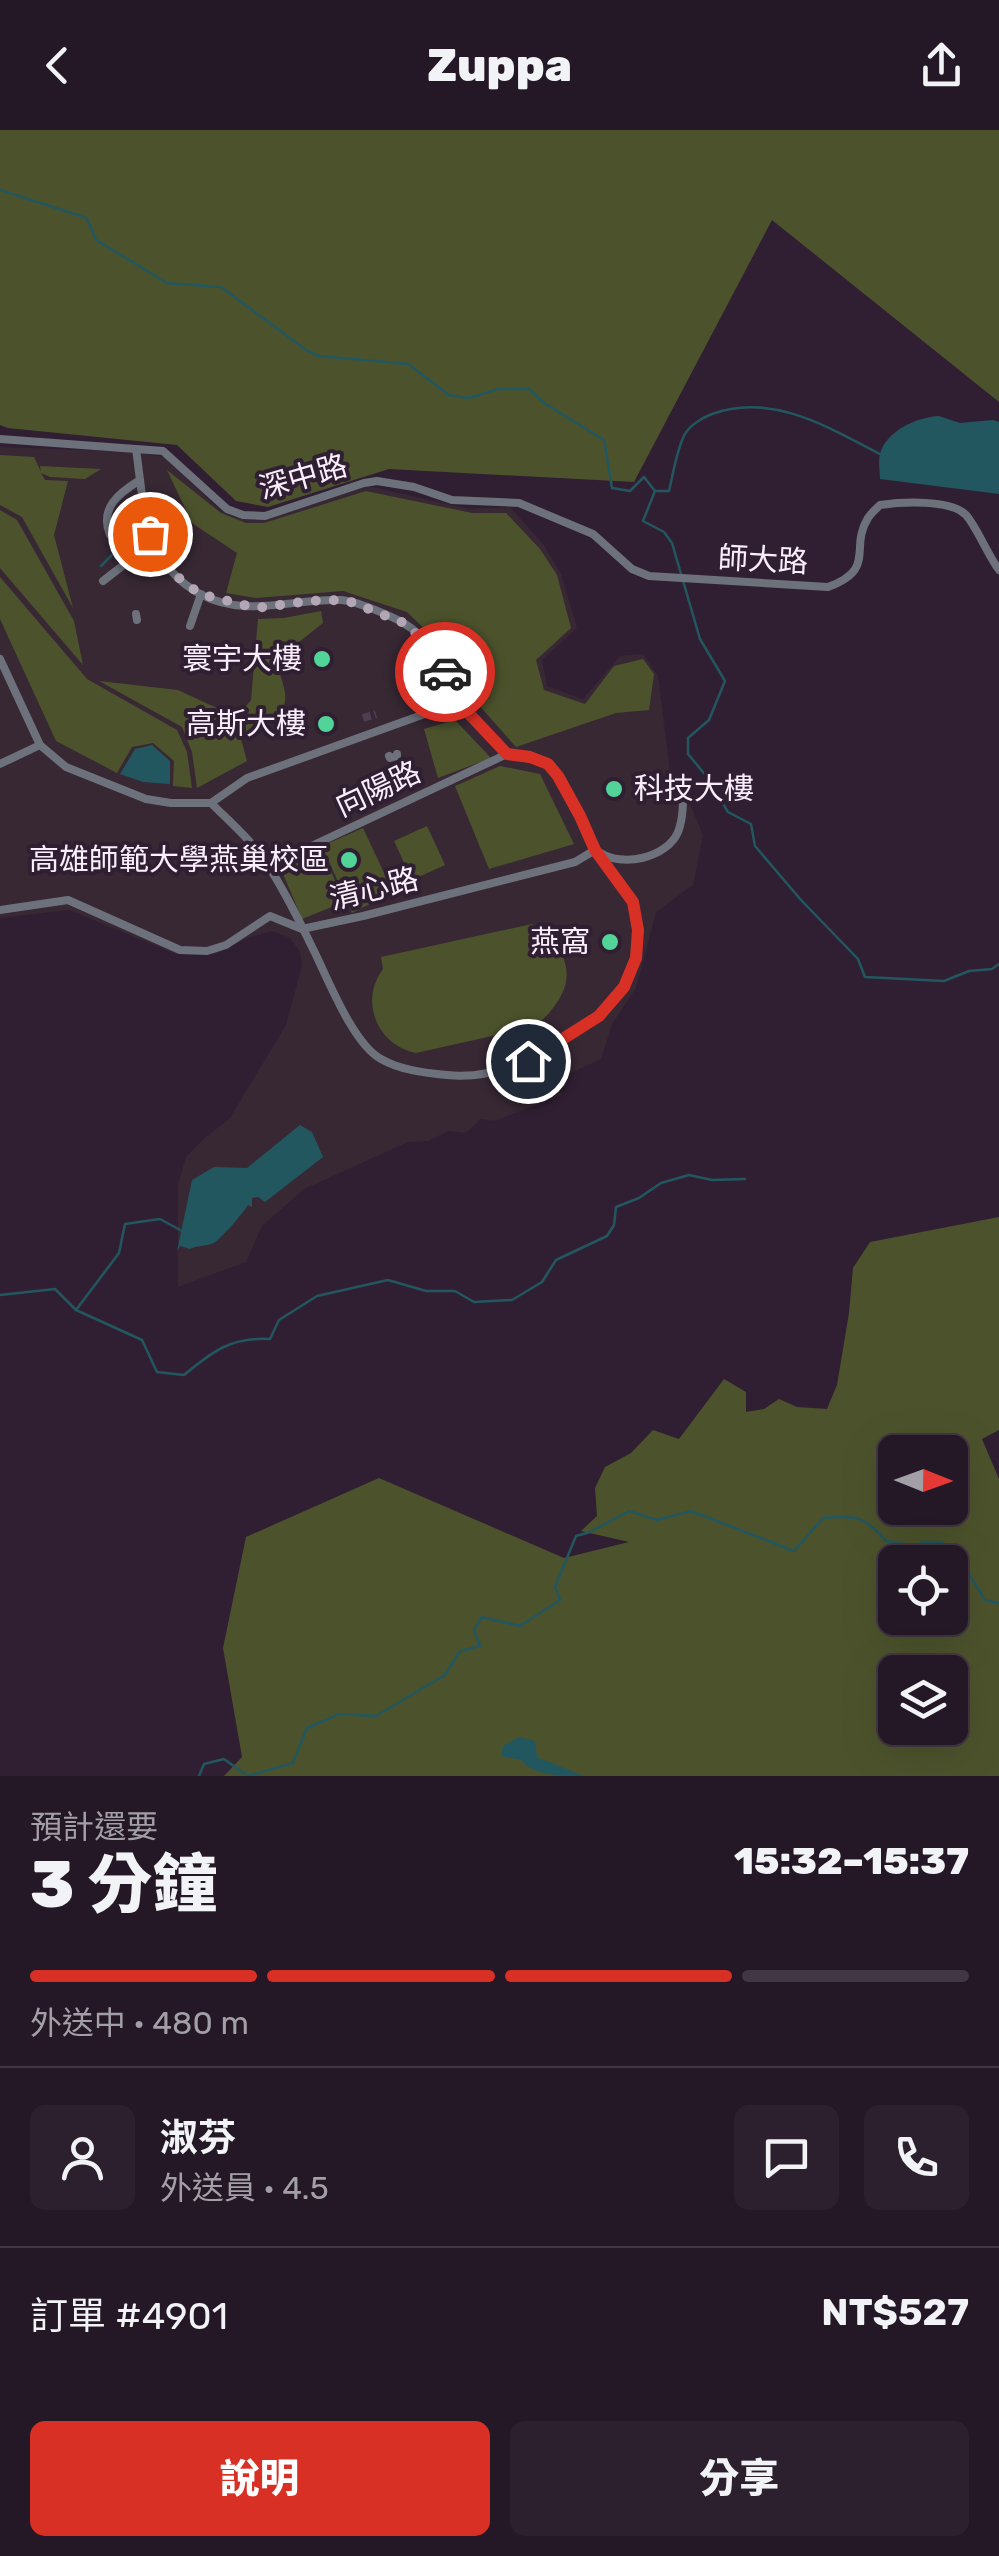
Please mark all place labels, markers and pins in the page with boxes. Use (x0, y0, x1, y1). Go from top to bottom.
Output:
pin (108, 492, 193, 577)
place label: 寰宇大樓 (182, 641, 302, 677)
marker: 寰宇大樓 (311, 648, 333, 670)
place label: 高斯大樓 (186, 706, 306, 742)
marker: 高斯大樓 (315, 713, 337, 735)
place label: 科技大樓 (634, 771, 754, 807)
marker: 科技大樓 (603, 778, 625, 800)
place label: 高雄師範大學燕巢校區 (29, 842, 329, 878)
marker: 高雄師範大學燕巢校區 (338, 849, 360, 871)
place label: 燕窩 (530, 924, 590, 960)
marker: 燕窩 (599, 931, 621, 953)
pin (486, 1019, 571, 1104)

